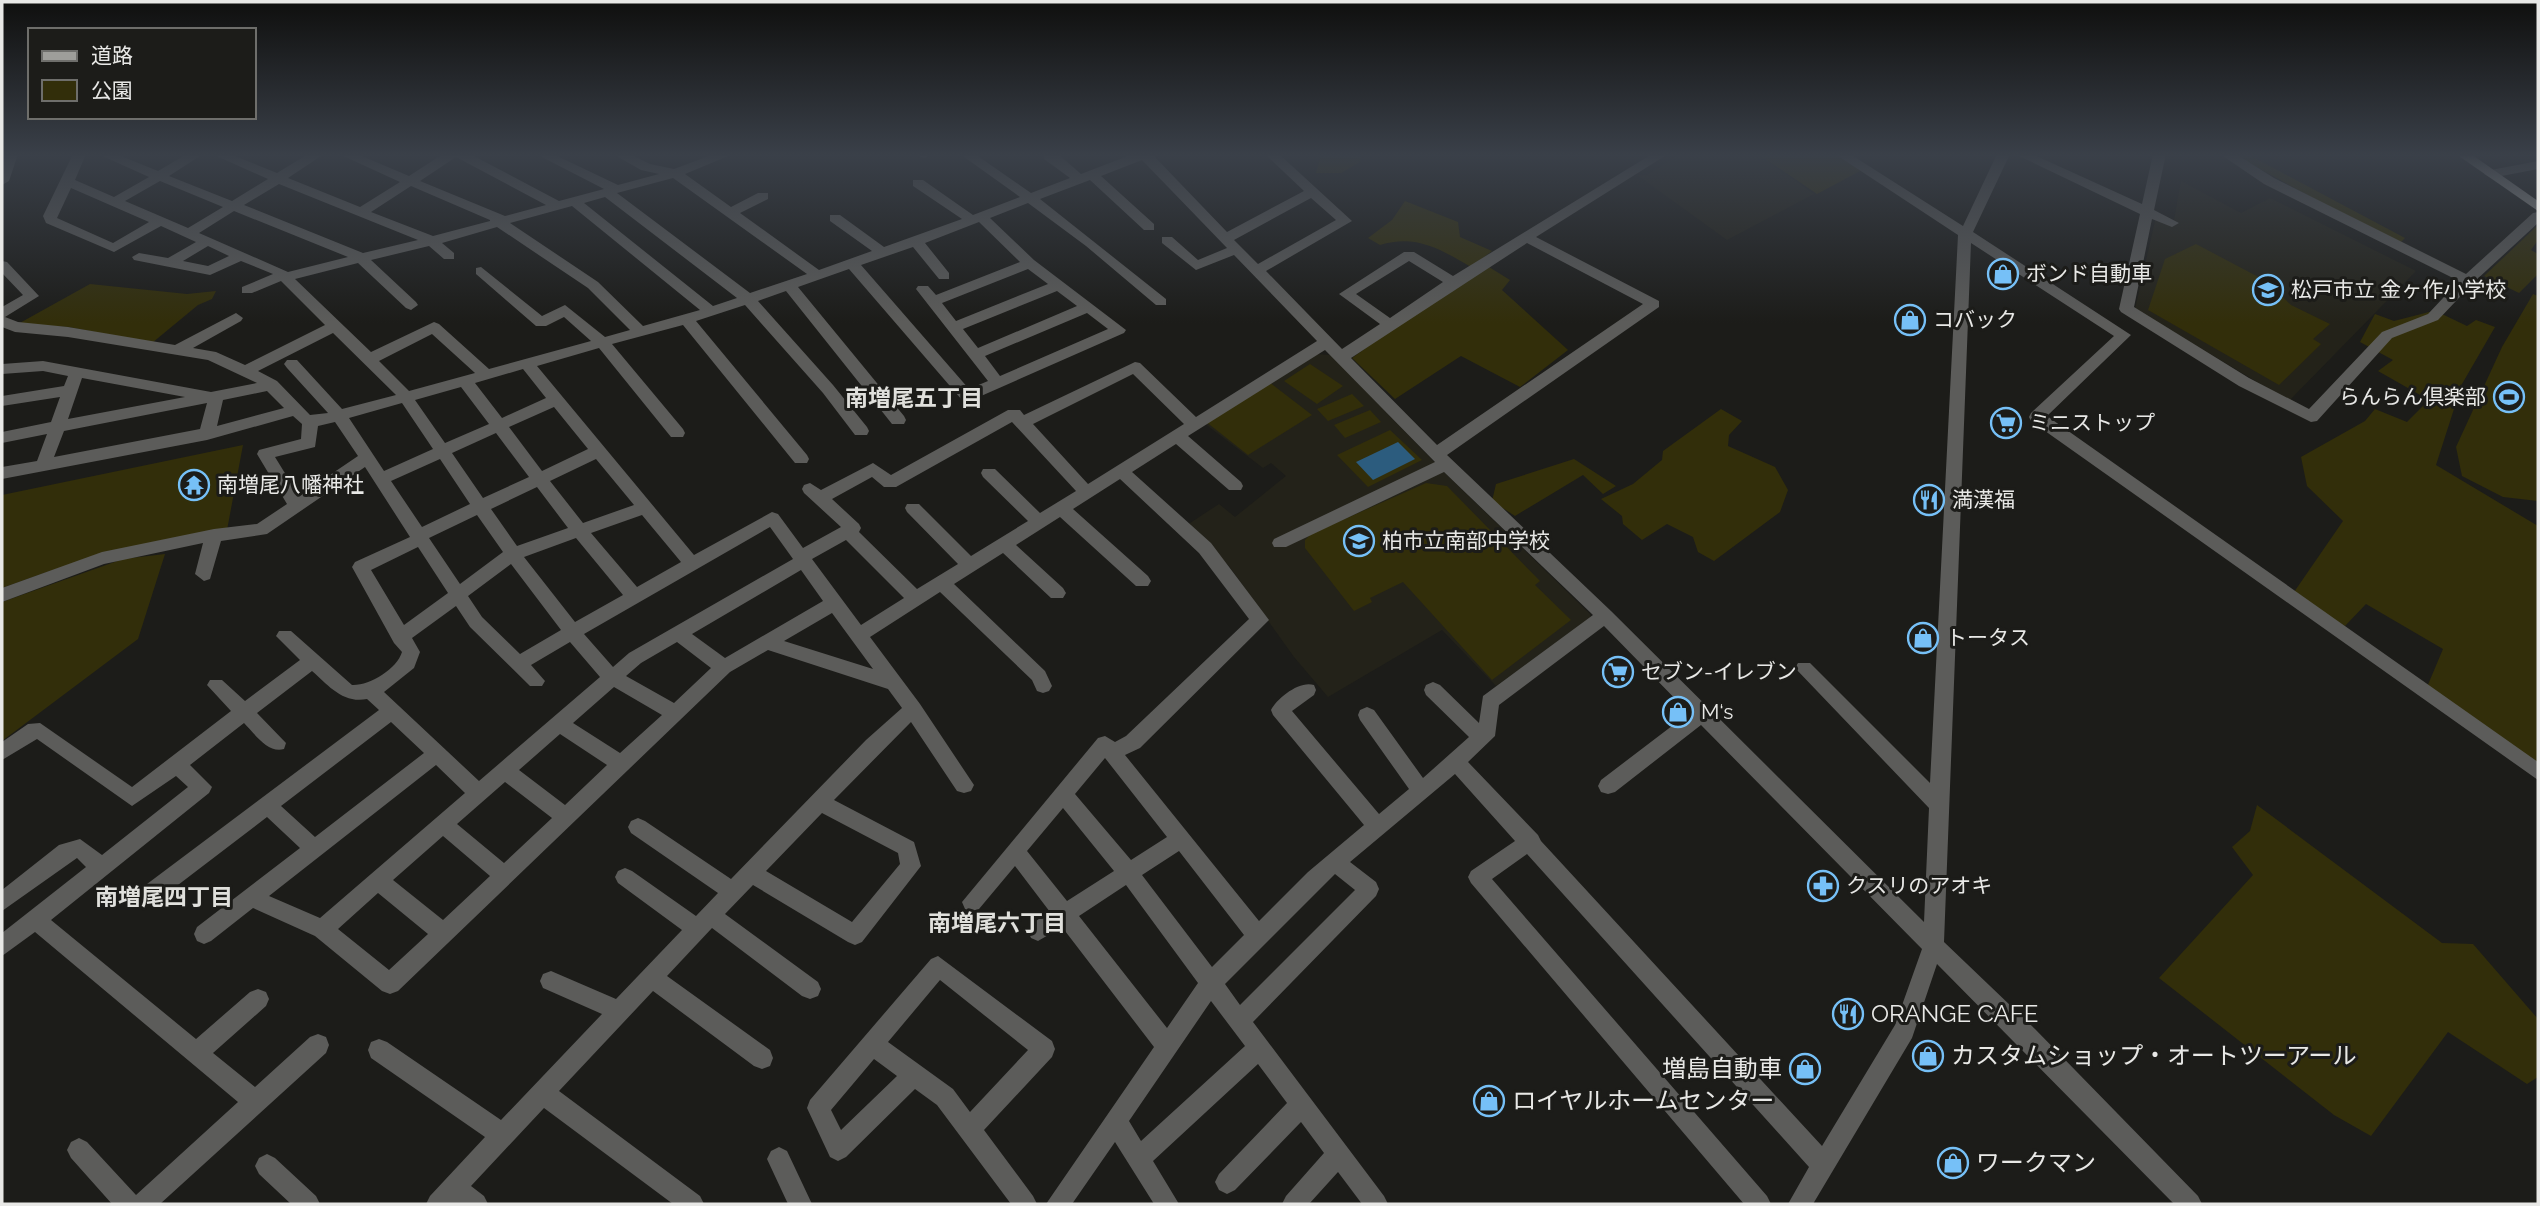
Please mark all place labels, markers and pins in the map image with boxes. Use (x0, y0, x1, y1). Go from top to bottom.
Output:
shop icon: ボンド自動車 (1986, 257, 2020, 291)
place label: ボンド自動車 (2026, 261, 2152, 286)
school or university icon: 松戸市立 金ヶ作小学校 (2251, 273, 2285, 307)
place label: 松戸市立 金ヶ作小学校 (2291, 277, 2506, 302)
shop icon: コバック (1893, 303, 1927, 337)
place label: コバック (1933, 307, 2017, 332)
sports icon: らんらん倶楽部 (2492, 380, 2526, 414)
place label: らんらん倶楽部 (2339, 384, 2486, 409)
supermarket icon: ミニストップ (1989, 406, 2023, 440)
place label: ミニストップ (2029, 410, 2155, 435)
temple icon: 南増尾八幡神社 (177, 468, 211, 502)
place label: 南増尾八幡神社 (217, 472, 364, 497)
restaurant icon: 満漢福 (1912, 483, 1946, 517)
place label: 満漢福 (1952, 487, 2015, 512)
school or university icon: 柏市立南部中学校 (1342, 524, 1376, 558)
place label: 柏市立南部中学校 (1382, 528, 1550, 553)
shop icon: トータス (1906, 621, 1940, 655)
place label: トータス (1946, 625, 2030, 650)
supermarket icon: セブン-イレブン (1601, 655, 1635, 689)
place label: セブン-イレブン (1641, 659, 1797, 684)
shop icon: M‘s (1661, 695, 1695, 729)
place label: M‘s (1701, 699, 1734, 724)
pharmacy icon: クスリのアオキ (1806, 869, 1840, 903)
place label: クスリのアオキ (1846, 873, 1992, 898)
restaurant icon: ORANGE CAFE (1831, 997, 1865, 1031)
place label: ORANGE CAFE (1871, 999, 2039, 1028)
shop icon: カスタムショップ・オートツーアール (1911, 1039, 1945, 1073)
place label: カスタムショップ・オートツーアール (1951, 1041, 2357, 1070)
shop icon: 増島自動車 (1788, 1052, 1822, 1086)
place label: 増島自動車 (1662, 1054, 1782, 1083)
shop icon: ロイヤルホームセンター (1472, 1084, 1506, 1118)
place label: ロイヤルホームセンター (1512, 1086, 1775, 1115)
shop icon: ワークマン (1936, 1146, 1970, 1180)
place label: ワークマン (1976, 1148, 2096, 1177)

